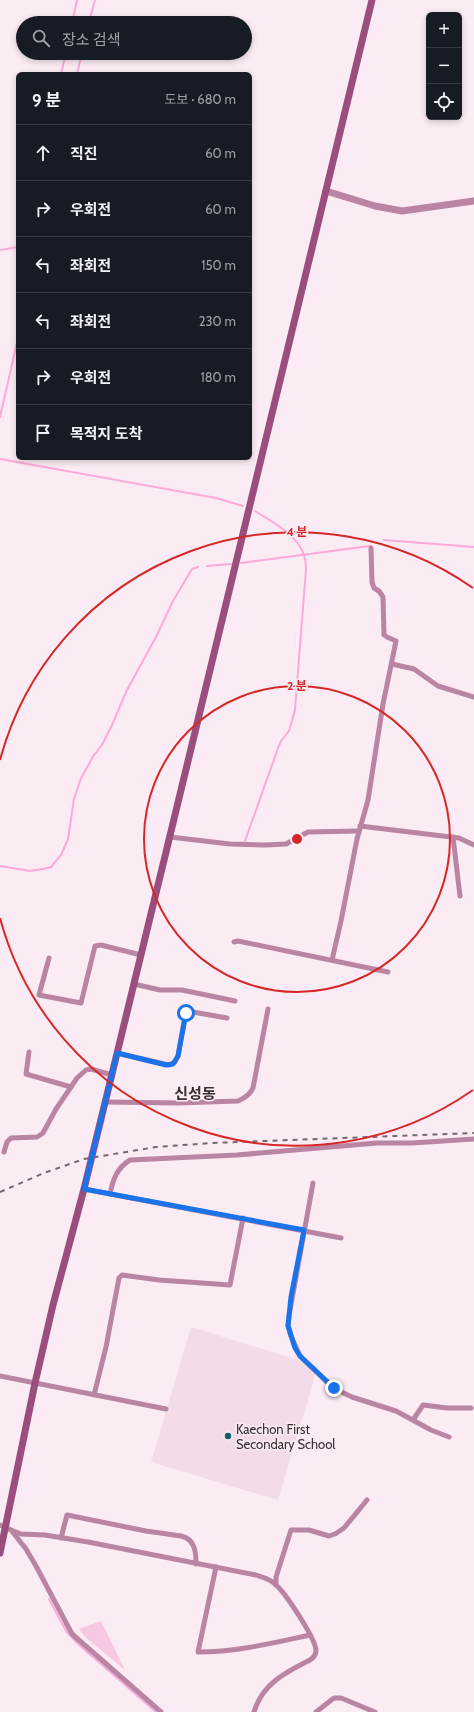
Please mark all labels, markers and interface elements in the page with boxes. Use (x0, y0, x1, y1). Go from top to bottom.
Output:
map controls (426, 12, 462, 120)
button: + (426, 12, 462, 48)
search box (16, 16, 252, 60)
icon: search (30, 27, 52, 49)
text: 장소 검색 (62, 31, 121, 49)
button: − (426, 48, 462, 84)
button: locate (426, 84, 462, 120)
text: 9 분 (32, 90, 61, 110)
text: 도보 · 680 m (164, 91, 236, 107)
icon: ahead (32, 142, 54, 164)
text: 직진 (70, 145, 98, 163)
text: 60 m (205, 145, 236, 161)
icon: right (32, 198, 54, 220)
text: 우회전 (70, 201, 111, 219)
text: 60 m (205, 201, 236, 217)
icon: left (32, 254, 54, 276)
text: 좌회전 (70, 257, 111, 275)
text: 150 m (201, 257, 236, 273)
icon: left (32, 310, 54, 332)
text: 좌회전 (70, 313, 111, 331)
text: 230 m (199, 313, 236, 329)
icon: right (32, 366, 54, 388)
text: 우회전 (70, 369, 111, 387)
text: 180 m (200, 369, 236, 385)
icon: arrive (32, 422, 54, 444)
text: 목적지 도착 (70, 425, 142, 443)
text: 4 분 (286, 524, 308, 539)
text: 2 분 (287, 678, 307, 693)
centre of rings (290, 832, 304, 846)
route start (177, 1004, 195, 1022)
district label: 신성동 (174, 1085, 216, 1103)
route end (325, 1379, 343, 1397)
place label: Kaechon First Secondary School (236, 1421, 335, 1452)
marker: Kaechon First Secondary School (223, 1431, 233, 1441)

